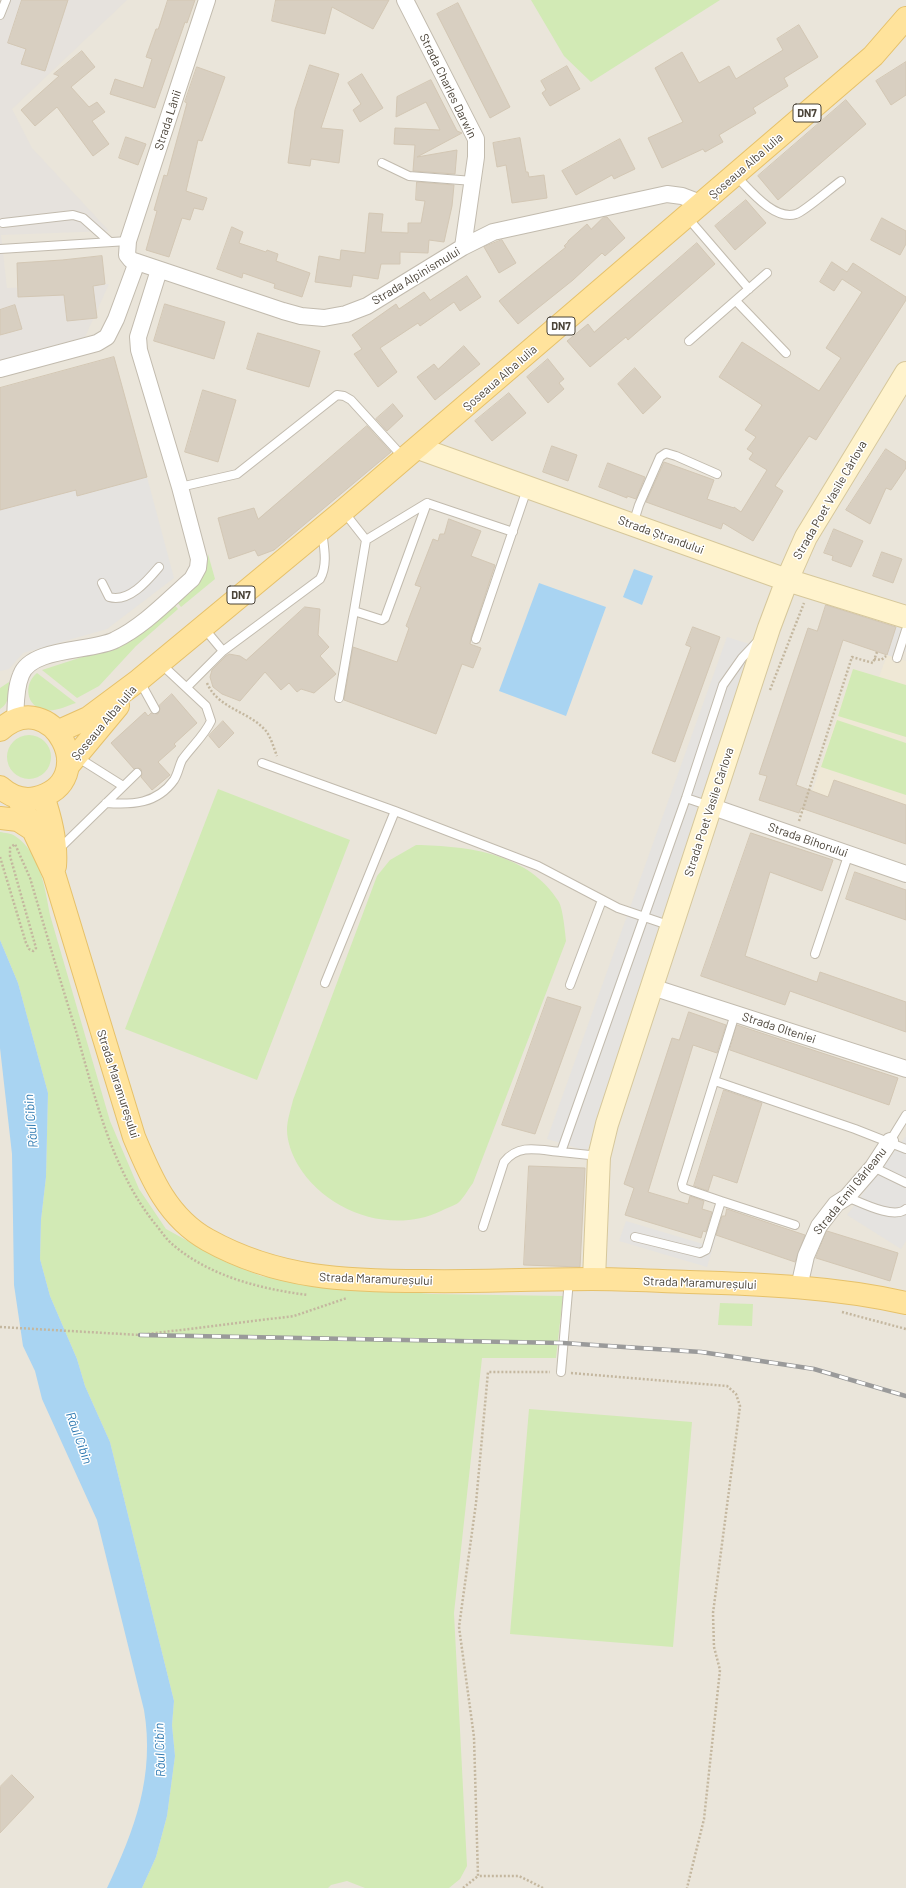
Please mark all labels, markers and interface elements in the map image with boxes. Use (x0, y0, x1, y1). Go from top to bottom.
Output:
street label: Strada Charles Darwin (416, 31, 480, 141)
street label: Strada Lânii (152, 88, 184, 152)
road number: DN7 (793, 104, 821, 122)
street label: Șoseaua Alba Iulia (706, 130, 786, 202)
street label: Strada Alpinismului (369, 244, 463, 308)
road number: DN7 (547, 317, 575, 335)
street label: Șoseaua Alba Iulia (460, 342, 540, 414)
street label: Strada Poet Vasile Cârlova (790, 438, 870, 562)
street label: Strada Ștrandului (616, 513, 706, 557)
road number: DN7 (227, 586, 255, 604)
street label: Șoseaua Alba Iulia (68, 683, 140, 763)
street label: Strada Poet Vasile Cârlova (681, 746, 737, 878)
street label: Strada Bihorului (766, 820, 850, 860)
street label: Strada Olteniei (740, 1009, 818, 1047)
street label: Strada Maramureșului (94, 1028, 142, 1140)
water label: Râul Cibin (21, 1093, 41, 1149)
street label: Strada Emil Gârleanu (810, 1144, 890, 1238)
street label: Strada Maramureșului (319, 1270, 433, 1288)
street label: Strada Maramureșului (643, 1274, 757, 1292)
water label: Râul Cibin (62, 1410, 96, 1466)
water label: Râul Cibin (151, 1723, 169, 1777)

